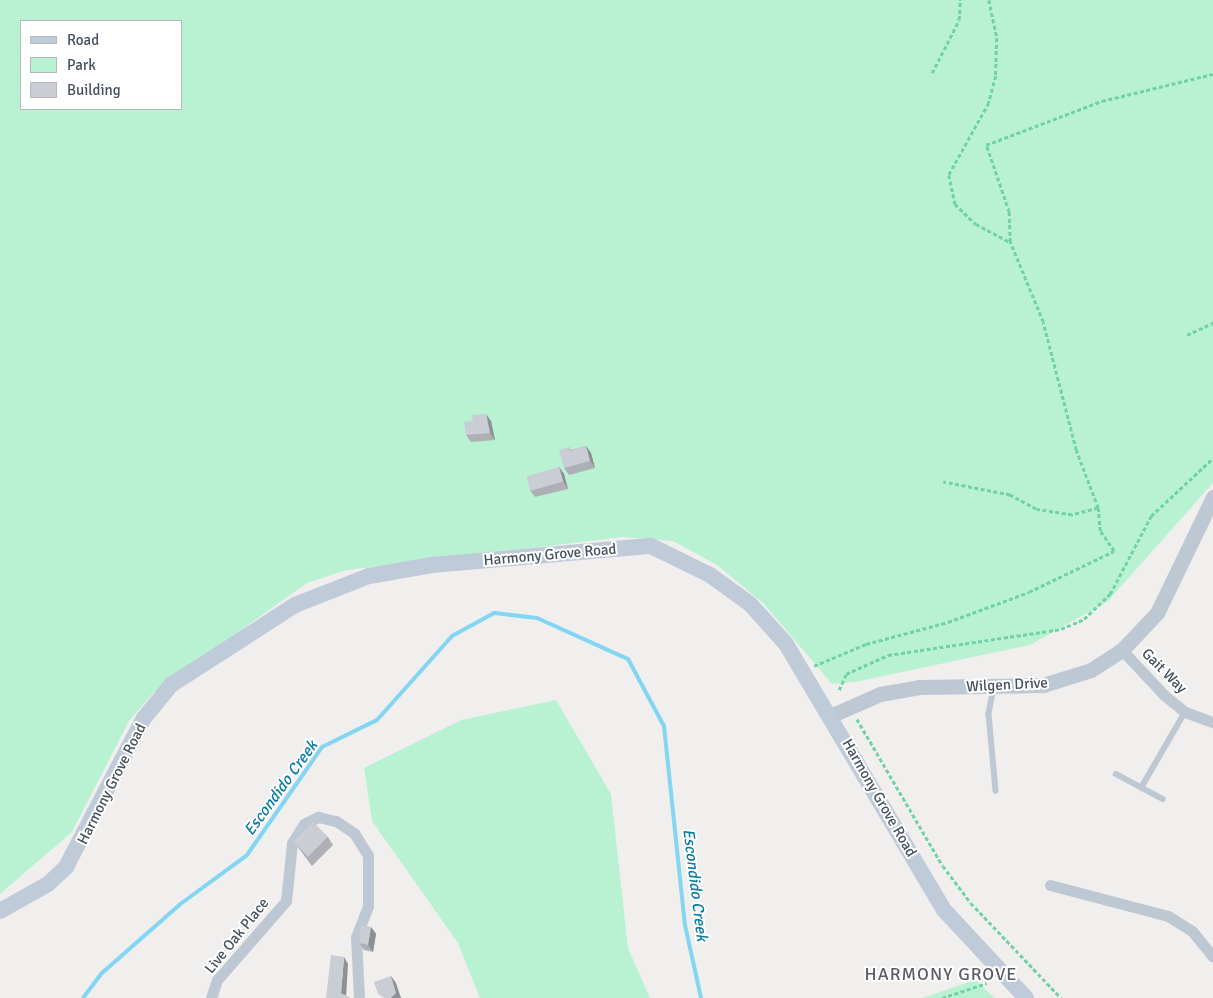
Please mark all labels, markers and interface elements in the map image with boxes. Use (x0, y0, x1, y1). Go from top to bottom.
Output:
legend (20, 20, 182, 110)
text: Road (67, 31, 99, 49)
text: Park (67, 56, 96, 74)
text: Building (67, 81, 121, 99)
street label: Harmony Grove Road (483, 540, 617, 570)
street label: Gait Way (1138, 645, 1190, 697)
street label: Wilgen Drive (966, 674, 1048, 696)
street label: Harmony Grove Road (74, 721, 150, 847)
street label: Harmony Grove Road (838, 736, 920, 860)
water label: Escondido Creek (240, 737, 322, 839)
water label: Escondido Creek (679, 828, 711, 942)
street label: Live Oak Place (201, 895, 273, 977)
district label: HARMONY GROVE (863, 963, 1019, 985)

